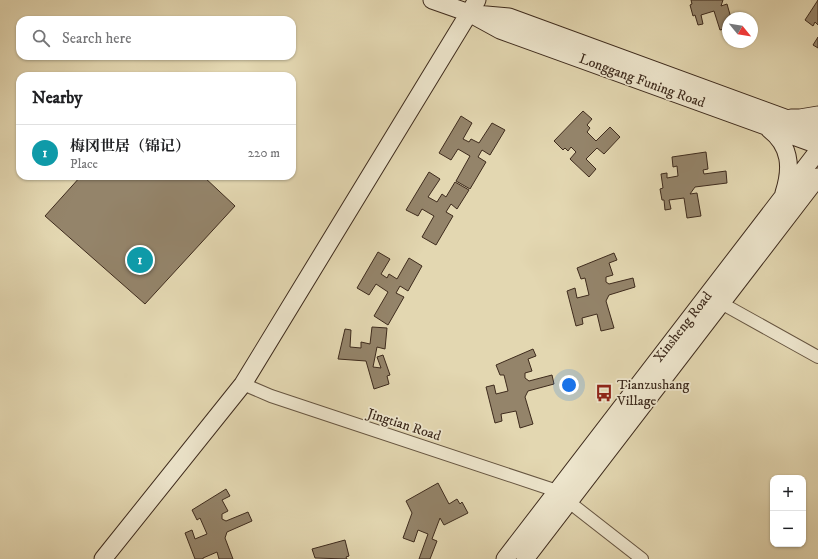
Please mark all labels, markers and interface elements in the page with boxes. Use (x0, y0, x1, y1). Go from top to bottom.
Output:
north arrow (722, 12, 758, 48)
search box (16, 16, 296, 60)
icon: search (30, 27, 52, 49)
text: Search here (62, 29, 131, 48)
street label: Longgang Funing Road (576, 50, 708, 112)
text: Nearby (32, 87, 82, 109)
text: 梅冈世居（锦记） (70, 137, 190, 156)
text: 1 (43, 145, 47, 161)
text: 220 m (248, 145, 280, 161)
text: Place (70, 156, 98, 172)
pin: 1 (127, 245, 153, 275)
street label: Xinsheng Road (650, 288, 716, 366)
your location (559, 375, 579, 395)
place label: Tianzushang Village (616, 376, 690, 410)
bus stop icon: Tianzushang Village (594, 383, 614, 403)
street label: Jingtian Road (363, 404, 443, 445)
map controls (770, 475, 806, 547)
button: + (770, 475, 806, 511)
button: − (770, 511, 806, 547)

